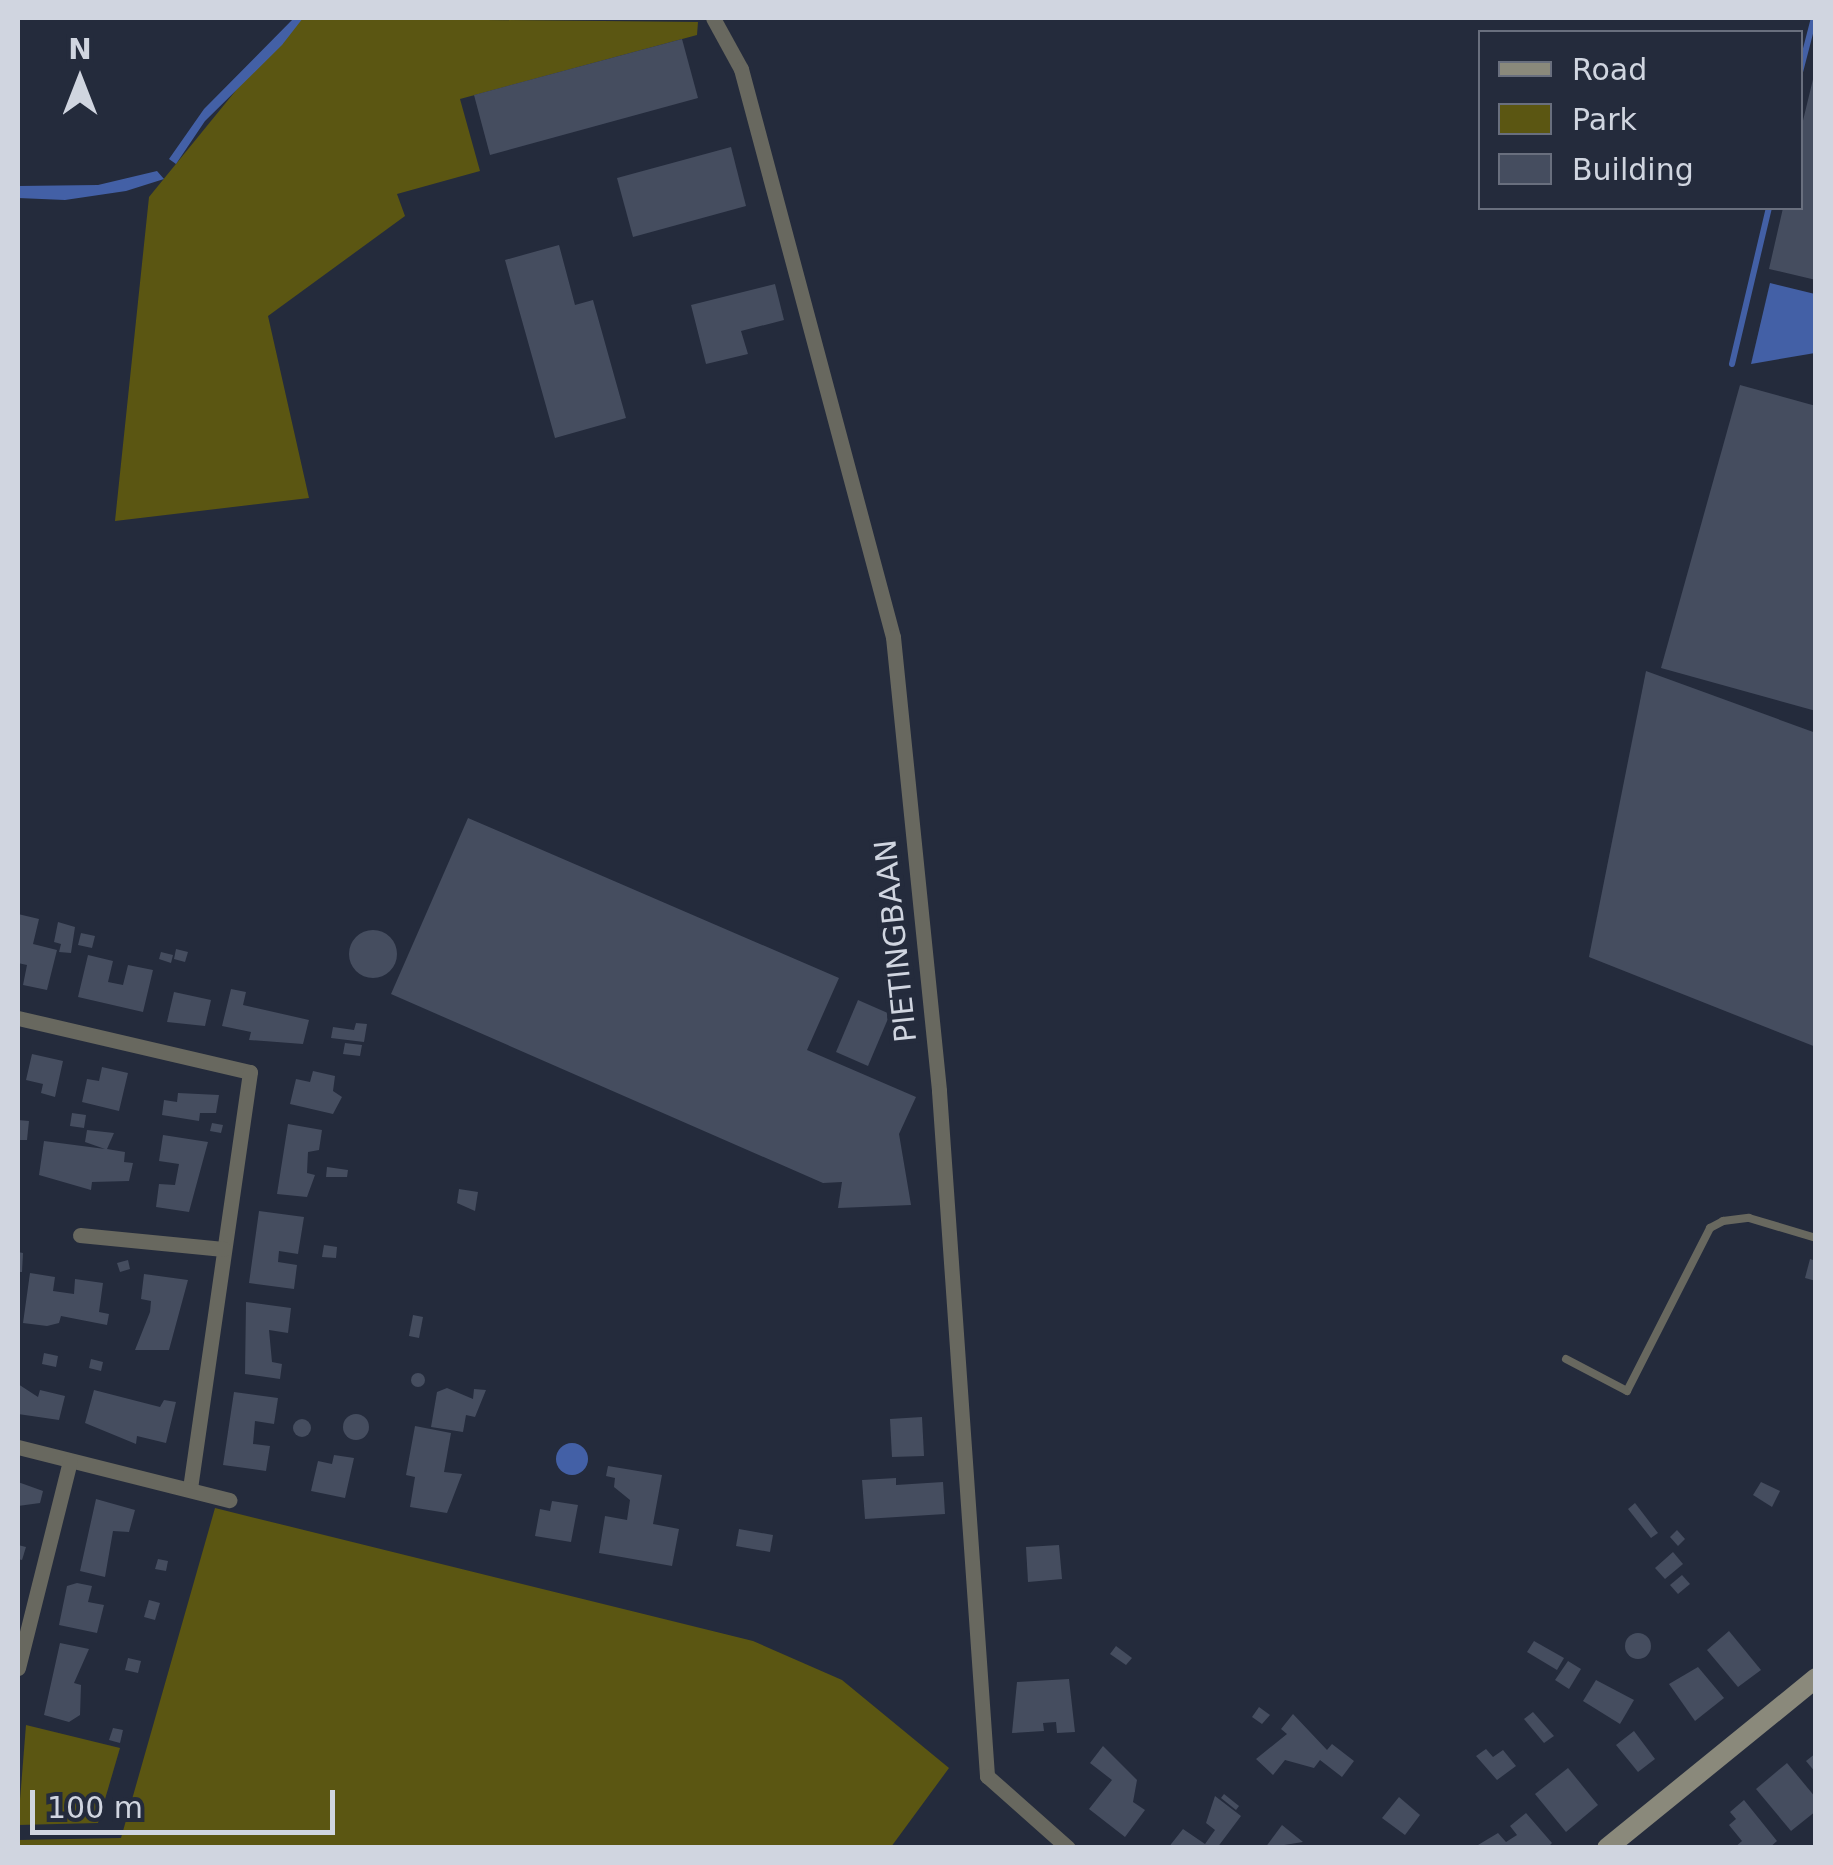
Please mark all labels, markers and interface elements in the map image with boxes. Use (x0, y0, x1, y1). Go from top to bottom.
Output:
north arrow (30, 30, 130, 130)
legend (1478, 30, 1803, 210)
text: N (68, 33, 92, 66)
text: Road (1572, 52, 1647, 87)
text: Park (1572, 102, 1637, 137)
text: Building (1572, 152, 1694, 187)
street label: PIETINGBAAN (867, 838, 925, 1044)
scale bar (35, 1770, 340, 1832)
text: 100 m (47, 1790, 143, 1825)

